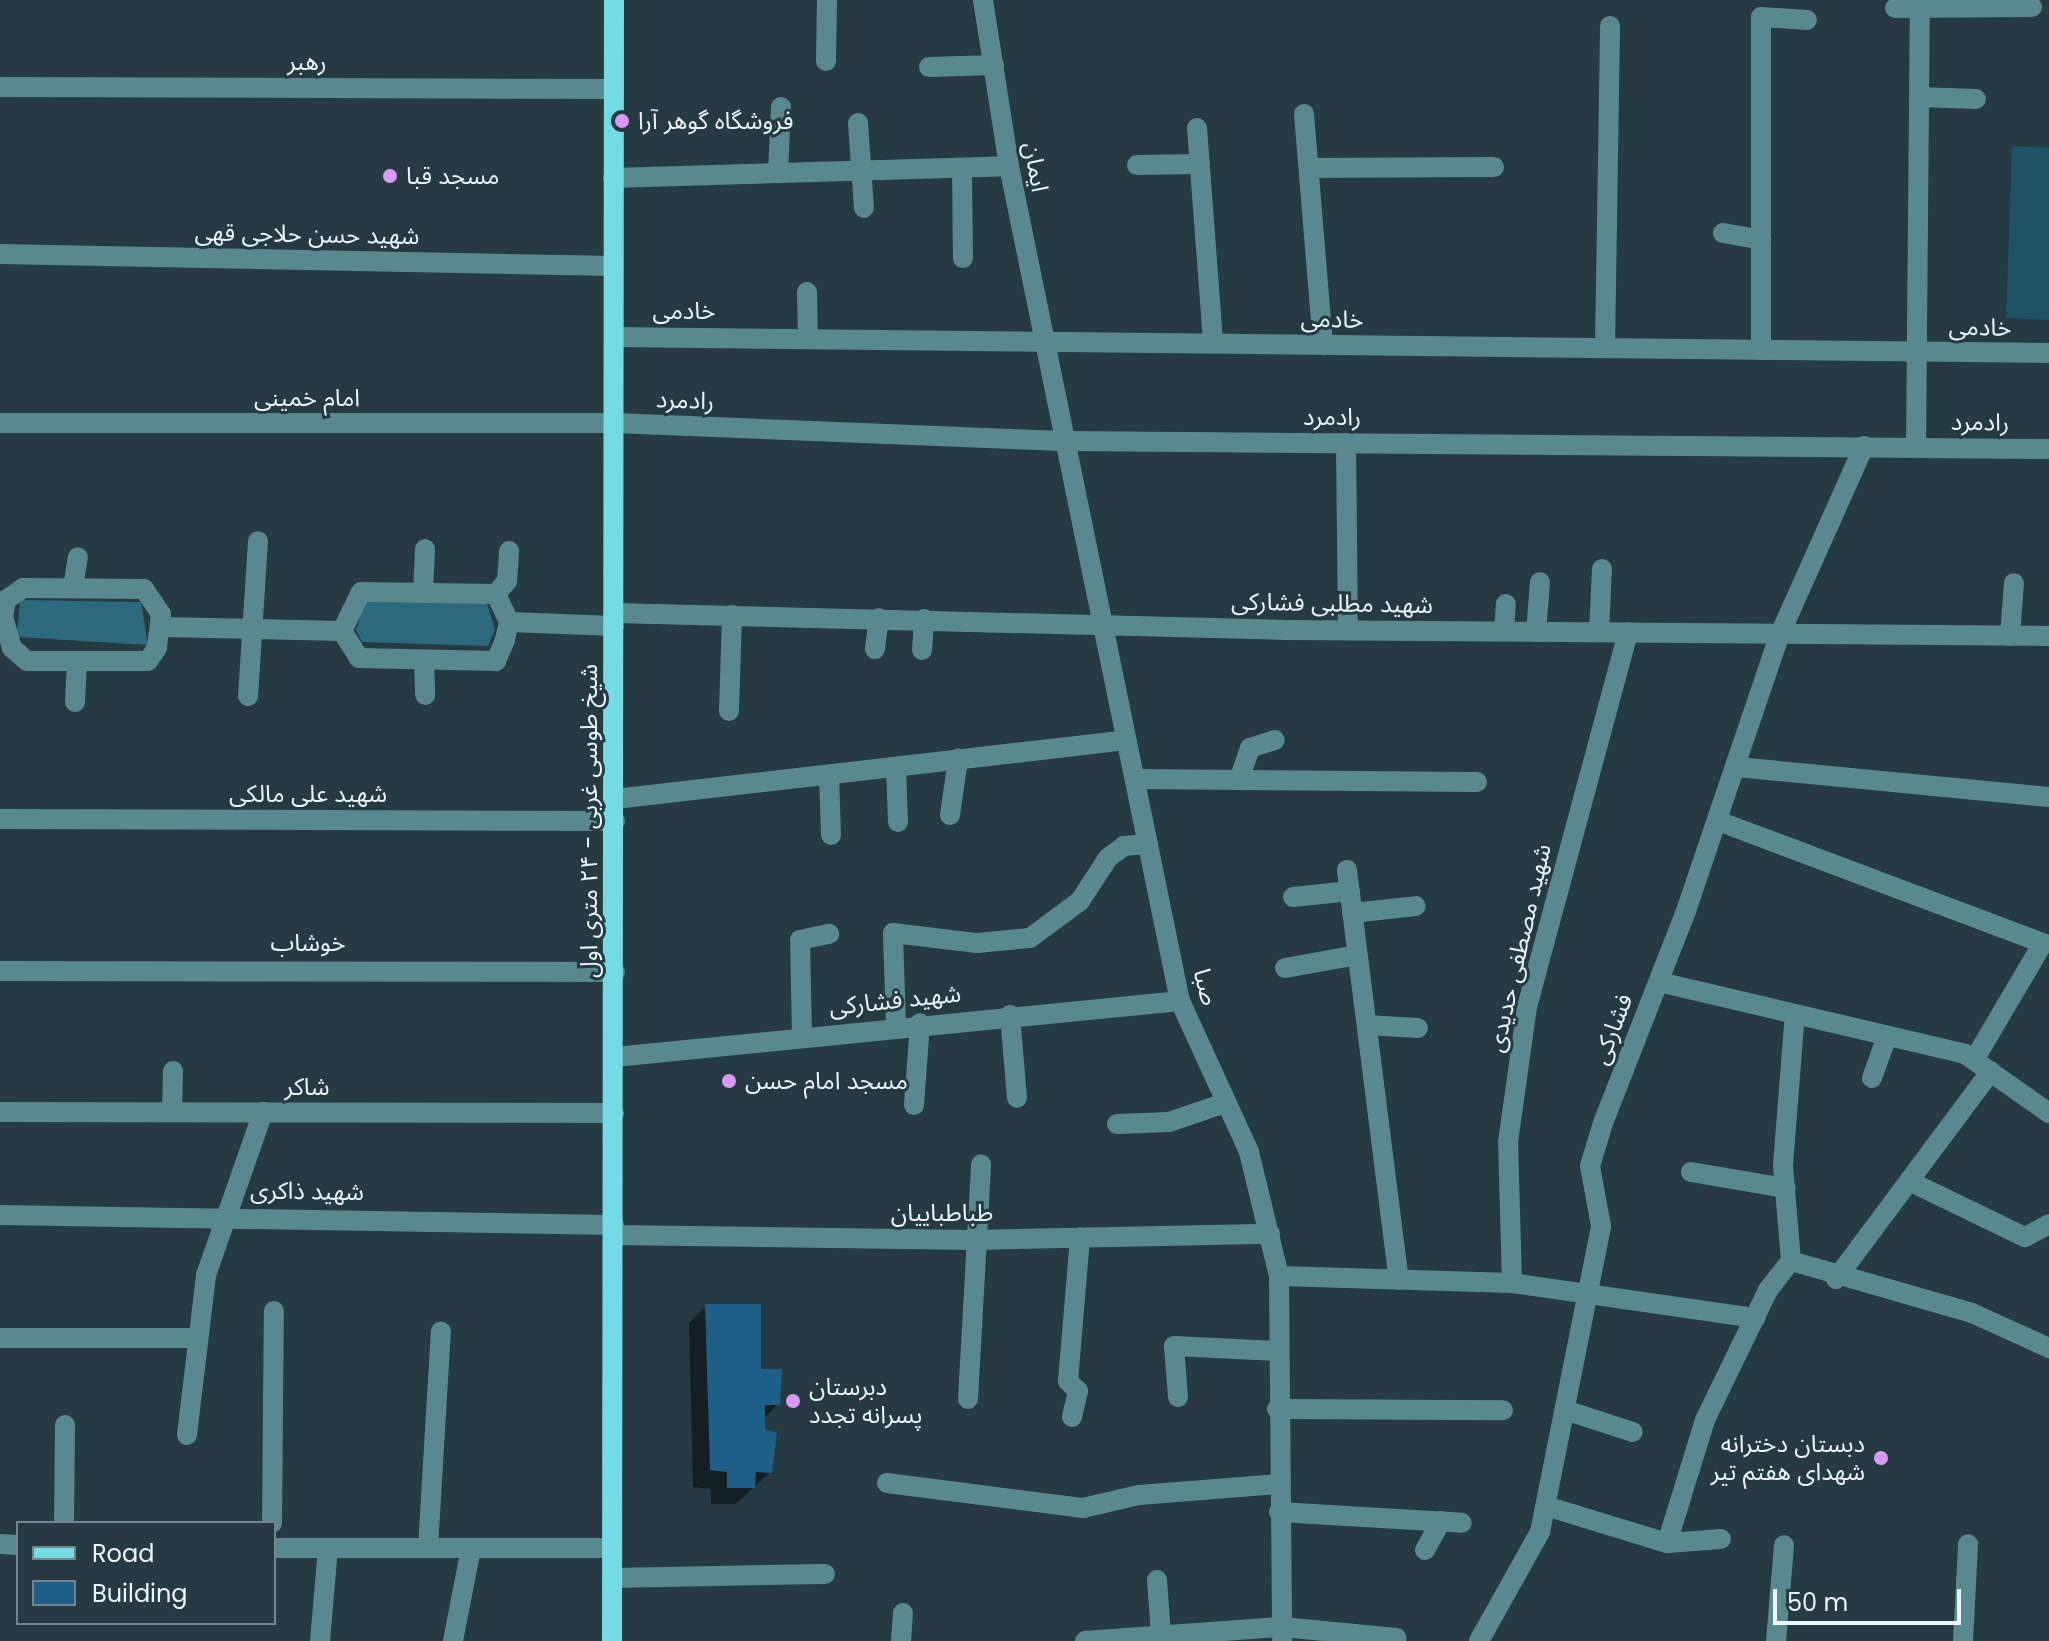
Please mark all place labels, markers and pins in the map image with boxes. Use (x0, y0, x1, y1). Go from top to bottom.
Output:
place label: فروشگاه گوهر آرا (638, 107, 794, 135)
marker: فروشگاه گوهر آرا (613, 112, 631, 130)
place label: مسجد قبا (406, 162, 499, 190)
marker: مسجد قبا (381, 167, 399, 185)
place label: مسجد امام حسن (745, 1067, 908, 1095)
marker: مسجد امام حسن (720, 1072, 738, 1090)
place label: دبرستان پسرانه تجدد (809, 1373, 922, 1429)
marker: دبرستان پسرانه تجدد (784, 1392, 802, 1410)
place label: دبستان دخترانه شهدای هفتم تیر (1711, 1430, 1865, 1486)
marker: دبستان دخترانه شهدای هفتم تیر (1872, 1449, 1890, 1467)

